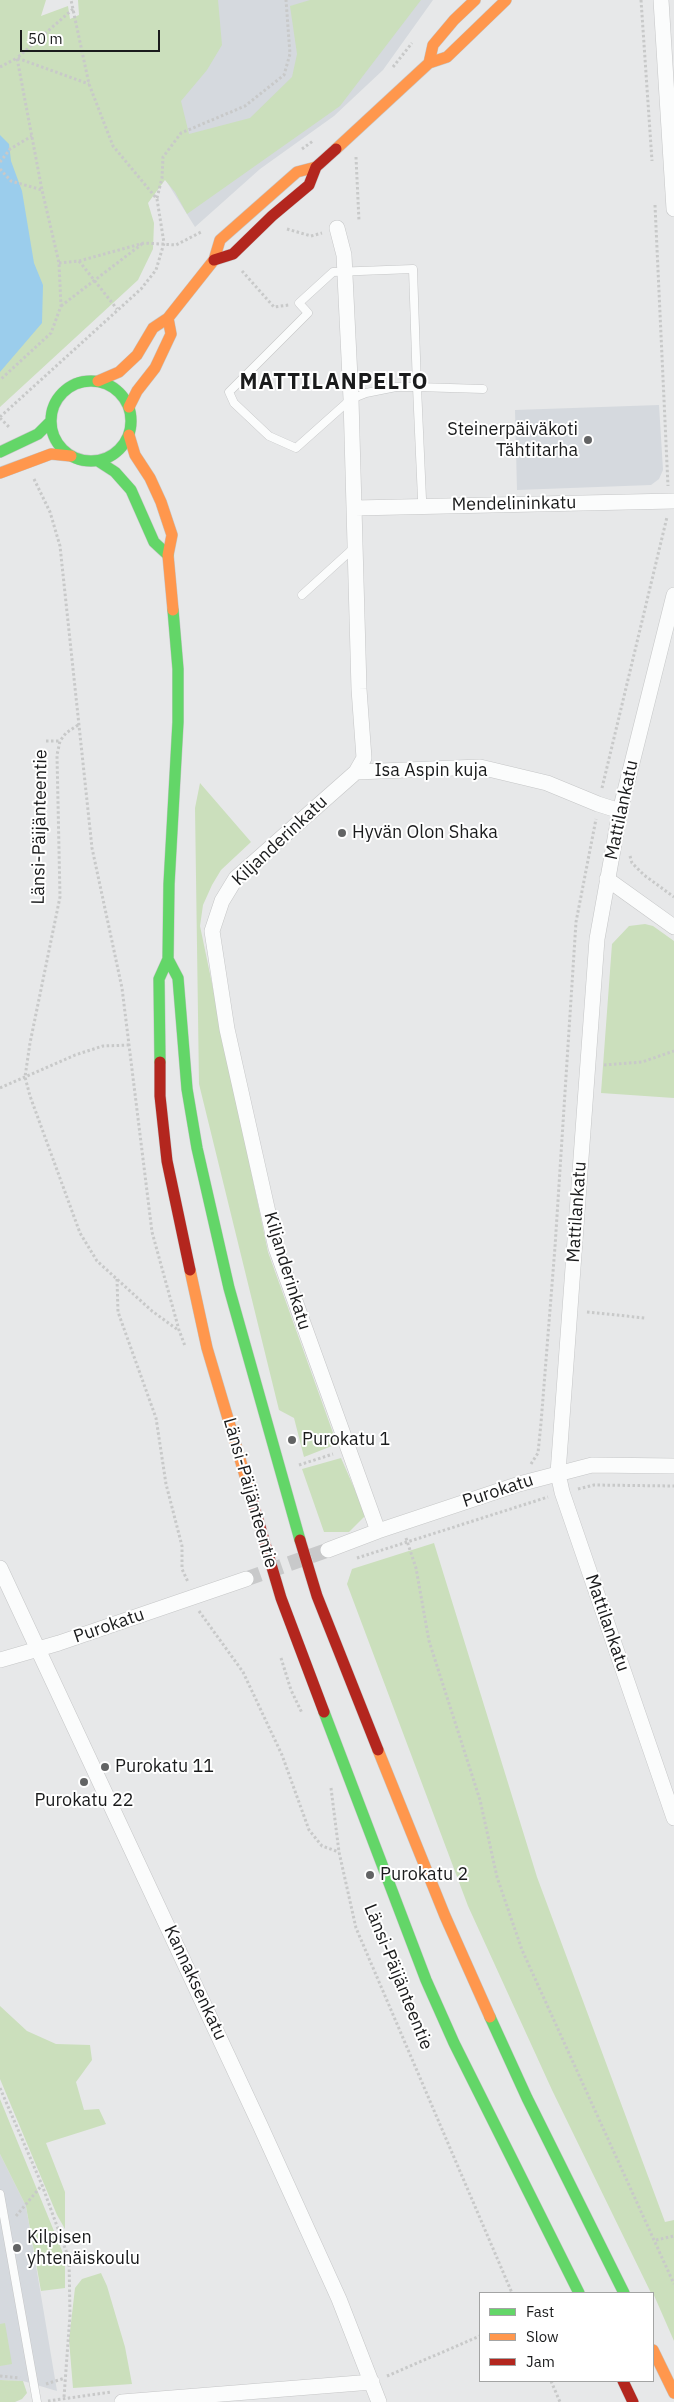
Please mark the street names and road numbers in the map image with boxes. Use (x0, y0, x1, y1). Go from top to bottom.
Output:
street label: Mendelininkatu (451, 492, 577, 516)
street label: Länsi-Päijänteentie (28, 749, 52, 905)
street label: Mattilankatu (601, 758, 643, 862)
street label: Isa Aspin kuja (374, 760, 488, 782)
street label: Kiljanderinkatu (228, 791, 332, 891)
street label: Mattilankatu (563, 1161, 591, 1263)
street label: Kiljanderinkatu (259, 1209, 315, 1333)
street label: Länsi-Päijänteentie (218, 1415, 282, 1571)
street label: Purokatu (460, 1469, 536, 1513)
street label: Mattilankatu (580, 1572, 634, 1674)
street label: Purokatu (71, 1604, 147, 1648)
street label: Länsi-Päijänteentie (359, 1901, 437, 2053)
street label: Kannaksenkatu (159, 1922, 231, 2044)

